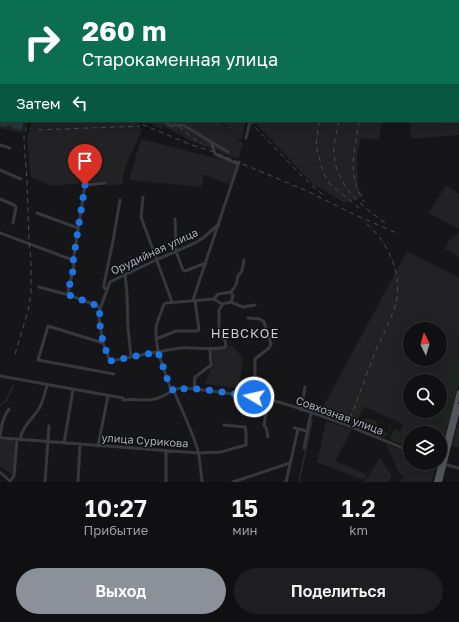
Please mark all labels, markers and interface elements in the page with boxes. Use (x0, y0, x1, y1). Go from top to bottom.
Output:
text: 260 m (82, 14, 167, 47)
icon: right (16, 16, 68, 68)
text: Старокаменная улица (82, 48, 278, 70)
icon: left (69, 92, 91, 114)
text: Затем (16, 94, 61, 112)
pin (68, 144, 102, 185)
icon: arrive (74, 150, 96, 172)
street label: Орудийная улица (108, 225, 200, 277)
north arrow (403, 322, 447, 366)
map controls (403, 322, 447, 470)
district label: НЕВСКОЕ (211, 325, 279, 341)
button: search (403, 374, 447, 418)
position arrow (233, 376, 275, 418)
street label: Совхозная улица (294, 393, 386, 437)
button: layers (403, 426, 447, 470)
street label: улица Сурикова (101, 430, 189, 450)
text: 10:27 (85, 493, 147, 522)
text: 15 (232, 493, 258, 522)
text: 1.2 (342, 493, 376, 522)
text: Прибытие (83, 522, 148, 538)
text: мин (232, 522, 258, 538)
text: km (349, 522, 368, 538)
button: Выход (16, 568, 226, 614)
button: Поделиться (234, 568, 443, 614)

